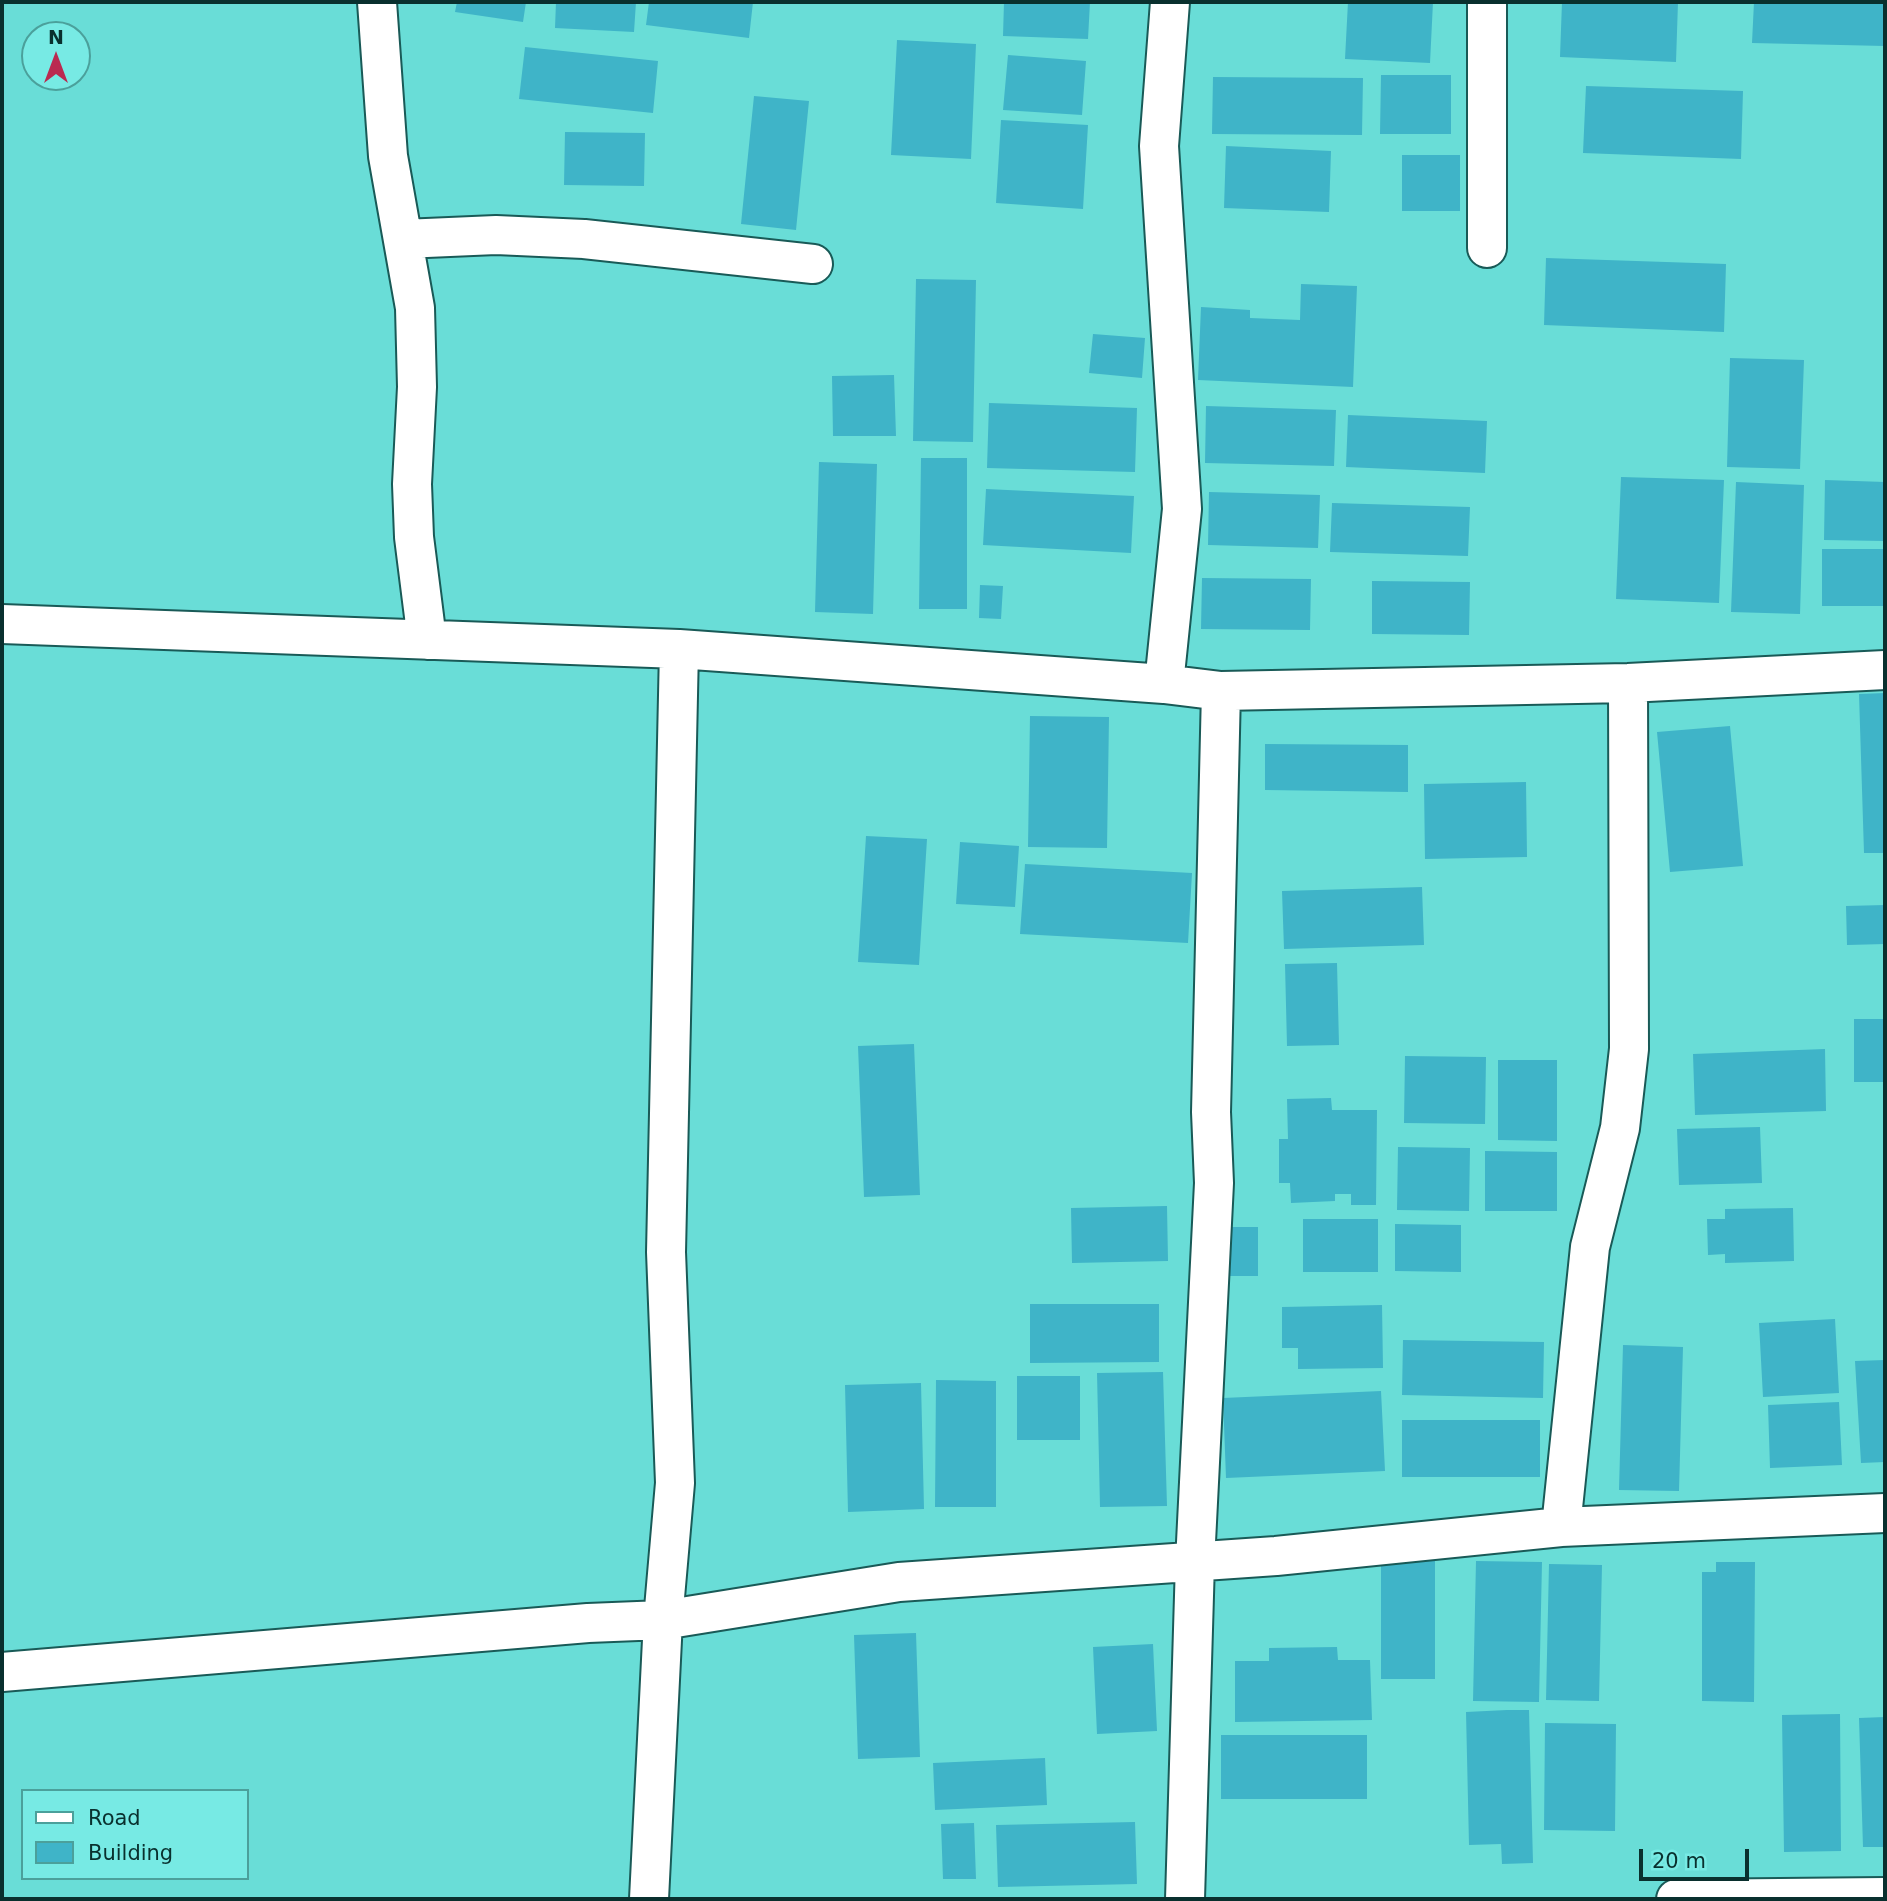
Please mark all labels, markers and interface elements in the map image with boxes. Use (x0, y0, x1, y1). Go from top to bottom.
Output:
north arrow (21, 21, 91, 91)
text: N (48, 26, 64, 48)
legend (21, 1789, 248, 1880)
text: Road (88, 1806, 141, 1830)
scale bar (1642, 1834, 1752, 1878)
text: Building (88, 1841, 173, 1865)
text: 20 m (1652, 1849, 1706, 1873)

